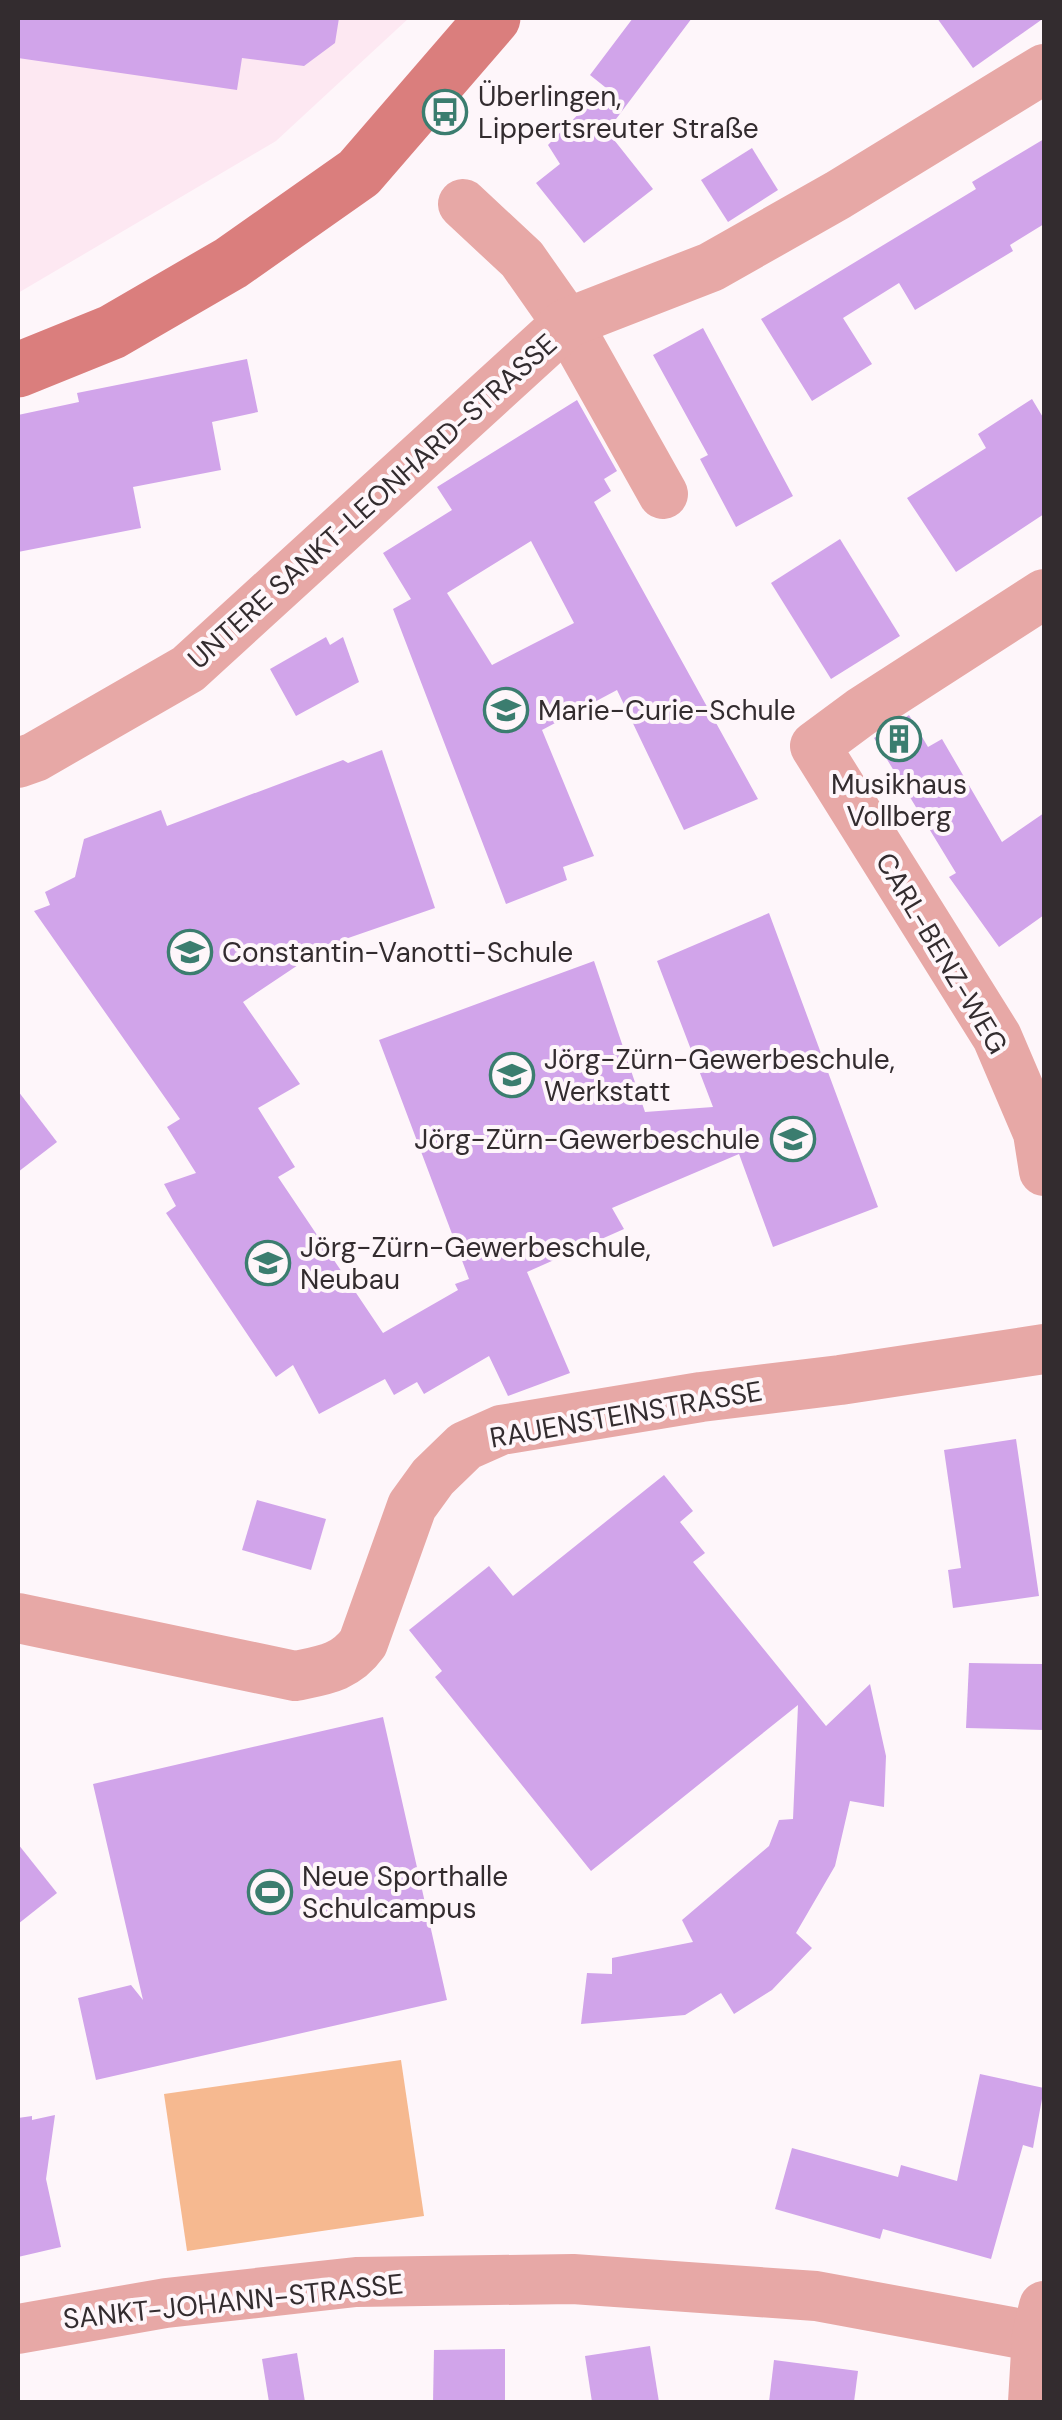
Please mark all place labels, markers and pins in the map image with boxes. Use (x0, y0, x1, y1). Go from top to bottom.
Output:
place label: Überlingen, Lippertsreuter Straße (478, 78, 759, 147)
bus stop icon: Überlingen, Lippertsreuter Straße (422, 89, 468, 135)
school or university icon: Marie-Curie-Schule (483, 687, 529, 733)
place label: Marie-Curie-Schule (538, 692, 796, 729)
building icon: Musikhaus Vollberg (876, 716, 922, 762)
place label: Musikhaus Vollberg (831, 766, 967, 835)
school or university icon: Constantin-Vanotti-Schule (167, 929, 213, 975)
place label: Constantin-Vanotti-Schule (222, 934, 573, 971)
place label: Jörg-Zürn-Gewerbeschule, Werkstatt (544, 1041, 895, 1110)
school or university icon: Jörg-Zürn-Gewerbeschule, Werkstatt (489, 1052, 535, 1098)
school or university icon: Jörg-Zürn-Gewerbeschule (770, 1116, 816, 1162)
place label: Jörg-Zürn-Gewerbeschule (414, 1121, 760, 1158)
place label: Jörg-Zürn-Gewerbeschule, Neubau (300, 1229, 651, 1298)
school or university icon: Jörg-Zürn-Gewerbeschule, Neubau (245, 1240, 291, 1286)
place label: Neue Sporthalle Schulcampus (302, 1858, 508, 1927)
sports icon: Neue Sporthalle Schulcampus (247, 1869, 293, 1915)

